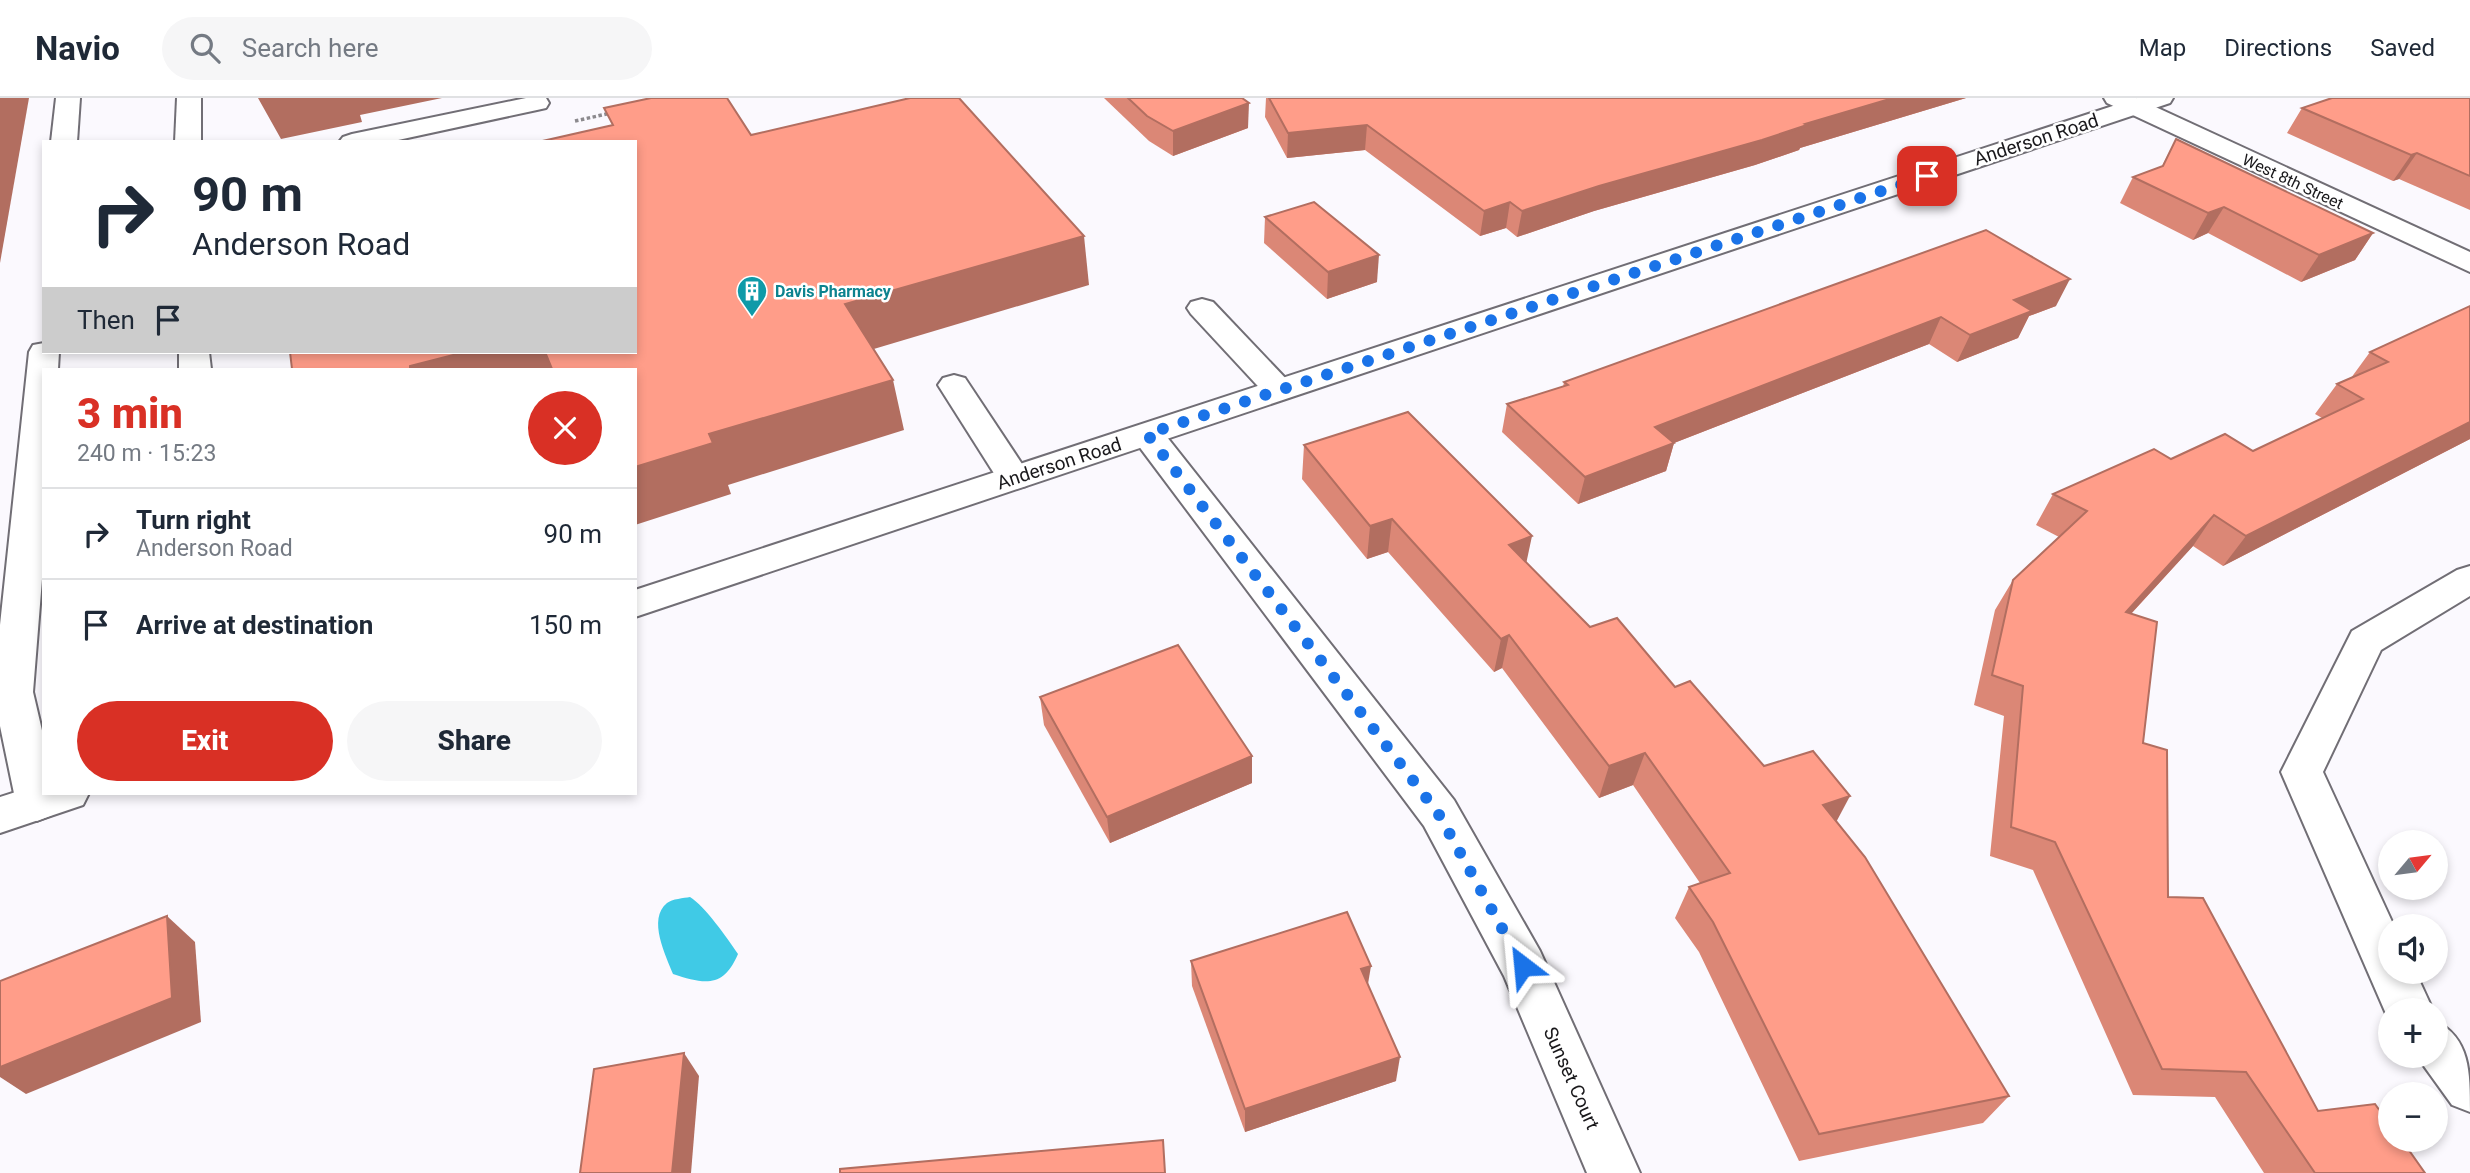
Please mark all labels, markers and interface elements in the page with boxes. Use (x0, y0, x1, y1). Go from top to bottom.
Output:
search box (162, 17, 652, 80)
text: Navio (35, 29, 120, 68)
icon: search (186, 29, 224, 67)
text: Search here (242, 33, 379, 63)
text: Map (2139, 34, 2186, 62)
text: Directions (2224, 34, 2332, 62)
text: Saved (2370, 34, 2435, 62)
street label: Anderson Road (1971, 109, 2101, 170)
pin (1897, 146, 1957, 206)
street label: West 8th Street (2239, 150, 2346, 213)
icon: arrive (1908, 157, 1946, 195)
text: 90 m (192, 166, 303, 223)
icon: right (77, 168, 168, 259)
text: Anderson Road (192, 225, 410, 263)
building icon: Davis Pharmacy (735, 274, 769, 318)
place label: Davis Pharmacy (775, 282, 892, 301)
icon: arrive (149, 301, 187, 339)
text: Then (77, 305, 135, 335)
text: 3 min (77, 389, 183, 438)
button: close (528, 391, 602, 465)
street label: Anderson Road (994, 433, 1124, 494)
text: 240 m · 15:23 (77, 440, 216, 467)
text: Turn right (136, 505, 251, 535)
icon: right (77, 515, 115, 553)
text: 90 m (544, 519, 602, 549)
text: Anderson Road (136, 535, 293, 562)
icon: arrive (77, 606, 115, 644)
text: Arrive at destination (136, 610, 373, 640)
text: 150 m (529, 610, 602, 640)
button: Exit (77, 701, 333, 781)
button: Share (347, 701, 602, 781)
north arrow (2378, 830, 2448, 900)
map controls (2378, 830, 2448, 1152)
button: sound (2378, 914, 2448, 984)
position arrow (1486, 929, 1560, 1003)
button: + (2378, 998, 2448, 1068)
street label: Sunset Court (1539, 1023, 1604, 1133)
button: − (2378, 1082, 2448, 1152)

